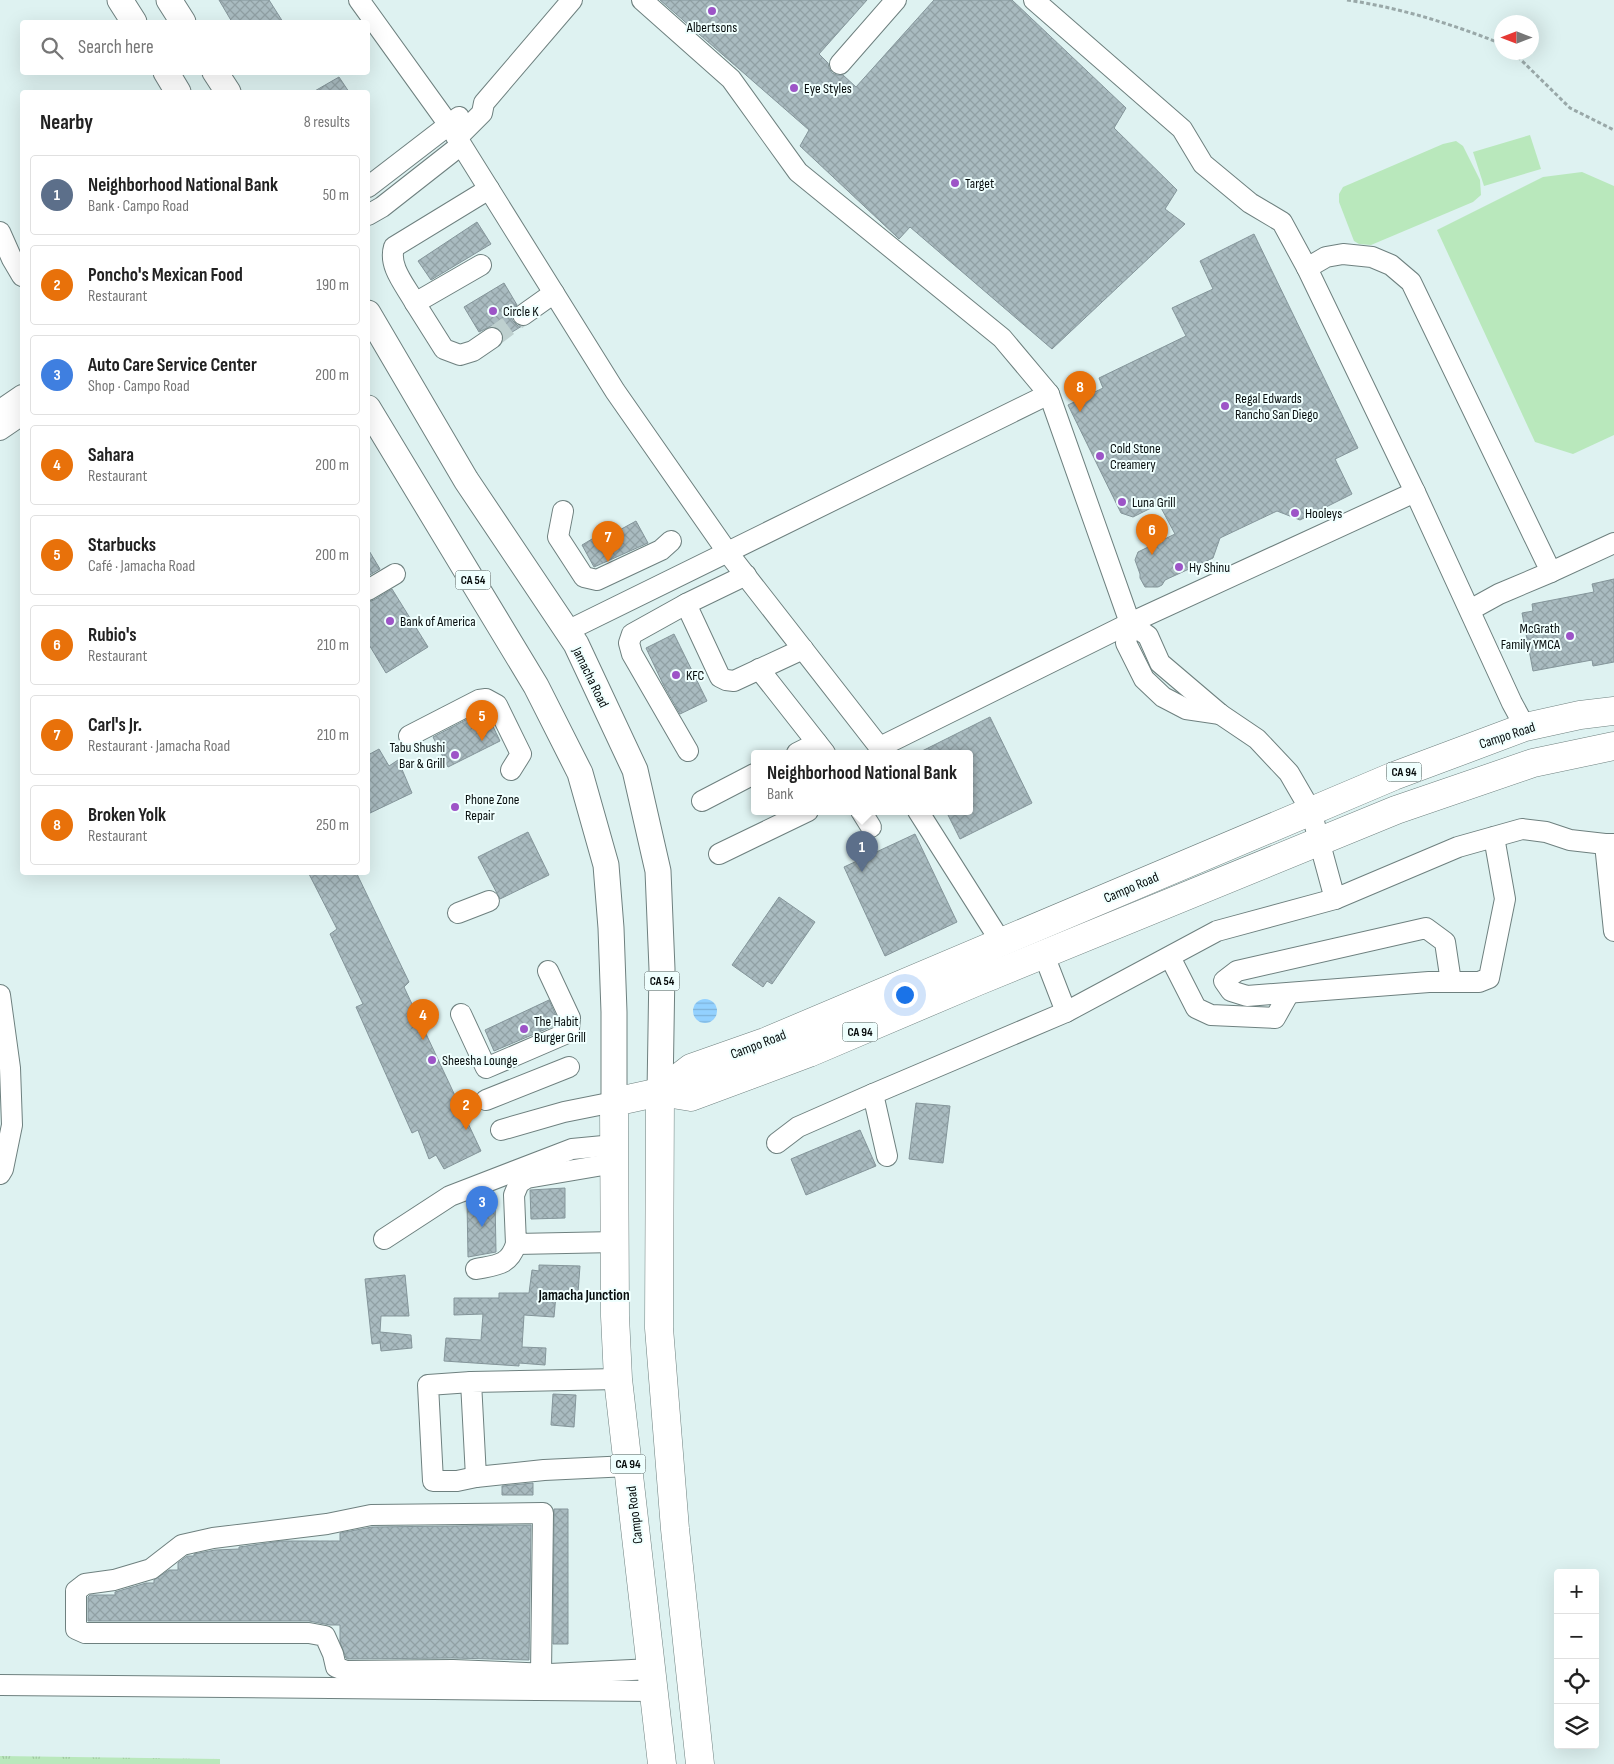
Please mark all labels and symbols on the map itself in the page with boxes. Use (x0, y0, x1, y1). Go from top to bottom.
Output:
marker: Albertsons (706, 5, 718, 17)
north arrow (1494, 15, 1539, 60)
place label: Albertsons (686, 19, 737, 36)
place label: Eye Styles (804, 80, 852, 97)
marker: Eye Styles (788, 82, 800, 94)
place label: Target (965, 175, 994, 192)
marker: Target (949, 177, 961, 189)
place label: Circle K (503, 303, 539, 320)
marker: Circle K (487, 305, 499, 317)
pin: 8 (1064, 371, 1096, 412)
place label: Regal Edwards Rancho San Diego (1235, 390, 1319, 423)
marker: Regal Edwards Rancho San Diego (1219, 400, 1231, 412)
place label: Cold Stone Creamery (1110, 440, 1161, 473)
marker: Cold Stone Creamery (1094, 450, 1106, 462)
place label: Luna Grill (1132, 494, 1175, 511)
marker: Luna Grill (1116, 496, 1128, 508)
place label: Hooleys (1305, 505, 1342, 522)
marker: Hooleys (1289, 507, 1301, 519)
pin: 6 (1136, 514, 1168, 555)
pin: 7 (592, 521, 624, 562)
place label: Hy Shinu (1189, 559, 1230, 576)
marker: Hy Shinu (1173, 561, 1185, 573)
road number: CA 54 (456, 570, 490, 590)
place label: Bank of America (400, 613, 476, 630)
marker: Bank of America (384, 615, 396, 627)
place label: McGrath Family YMCA (1501, 620, 1561, 653)
marker: McGrath Family YMCA (1564, 630, 1576, 642)
street label: Jamacha Road (568, 643, 613, 710)
place label: KFC (686, 667, 705, 684)
marker: KFC (670, 669, 682, 681)
pin: 5 (466, 700, 498, 741)
street label: Campo Road (1477, 718, 1538, 753)
place label: Tabu Shushi Bar & Grill (390, 739, 445, 772)
marker: Tabu Shushi Bar & Grill (449, 749, 461, 761)
road number: CA 94 (1386, 762, 1422, 782)
place label: Phone Zone Repair (465, 791, 520, 824)
marker: Phone Zone Repair (449, 801, 461, 813)
pin: 1 (846, 831, 878, 872)
street label: Campo Road (1101, 868, 1161, 907)
road number: CA 54 (644, 971, 680, 990)
your location (892, 982, 918, 1008)
pin: 4 (407, 999, 439, 1040)
place label: The Habit Burger Grill (534, 1013, 586, 1046)
road number: CA 94 (842, 1022, 878, 1042)
marker: The Habit Burger Grill (518, 1023, 530, 1035)
street label: Campo Road (728, 1026, 788, 1063)
place label: Sheesha Lounge (442, 1052, 518, 1069)
marker: Sheesha Lounge (426, 1054, 438, 1066)
pin: 2 (450, 1089, 482, 1130)
pin: 3 (466, 1186, 498, 1227)
district label: Jamacha Junction (537, 1286, 630, 1305)
road number: CA 94 (610, 1455, 646, 1474)
street label: Campo Road (623, 1485, 646, 1545)

